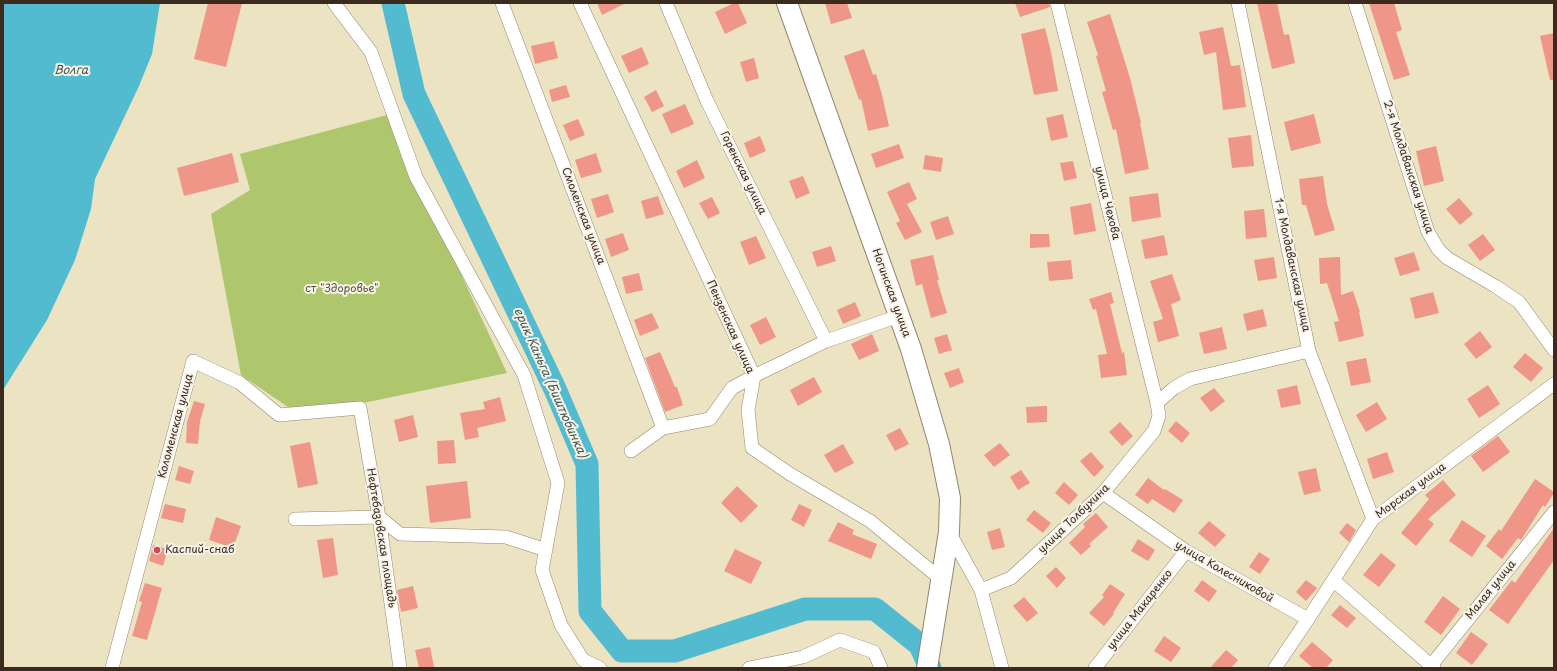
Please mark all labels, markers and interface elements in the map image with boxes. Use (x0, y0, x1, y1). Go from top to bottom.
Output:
water label: Волга (54, 64, 88, 78)
street label: 2-я Молдаванская улица (1380, 99, 1436, 235)
street label: Горенская улица (717, 129, 769, 217)
street label: улица Чехова (1091, 165, 1123, 241)
street label: Смоленская улица (558, 166, 608, 266)
street label: 1-я Молдаванская улица (1271, 197, 1313, 333)
street label: Ногинская улица (869, 247, 913, 339)
street label: Пензенская улица (703, 278, 757, 376)
park label: ст "Здоровье" (305, 282, 379, 296)
water label: ерик Каньга (Биштюбинка) (510, 306, 590, 460)
street label: Коломенская улица (156, 372, 196, 480)
street label: Морская улица (1373, 460, 1449, 522)
street label: Нефтебазовская площадь (363, 467, 399, 609)
street label: улица Толбухина (1036, 482, 1112, 556)
street label: улица Колесниковой (1173, 539, 1275, 605)
place label: Каспий-снаб (165, 543, 234, 557)
marker: Каспий-снаб (152, 545, 162, 555)
street label: Малая улица (1463, 558, 1519, 622)
street label: улица Макаренко (1105, 567, 1175, 653)

